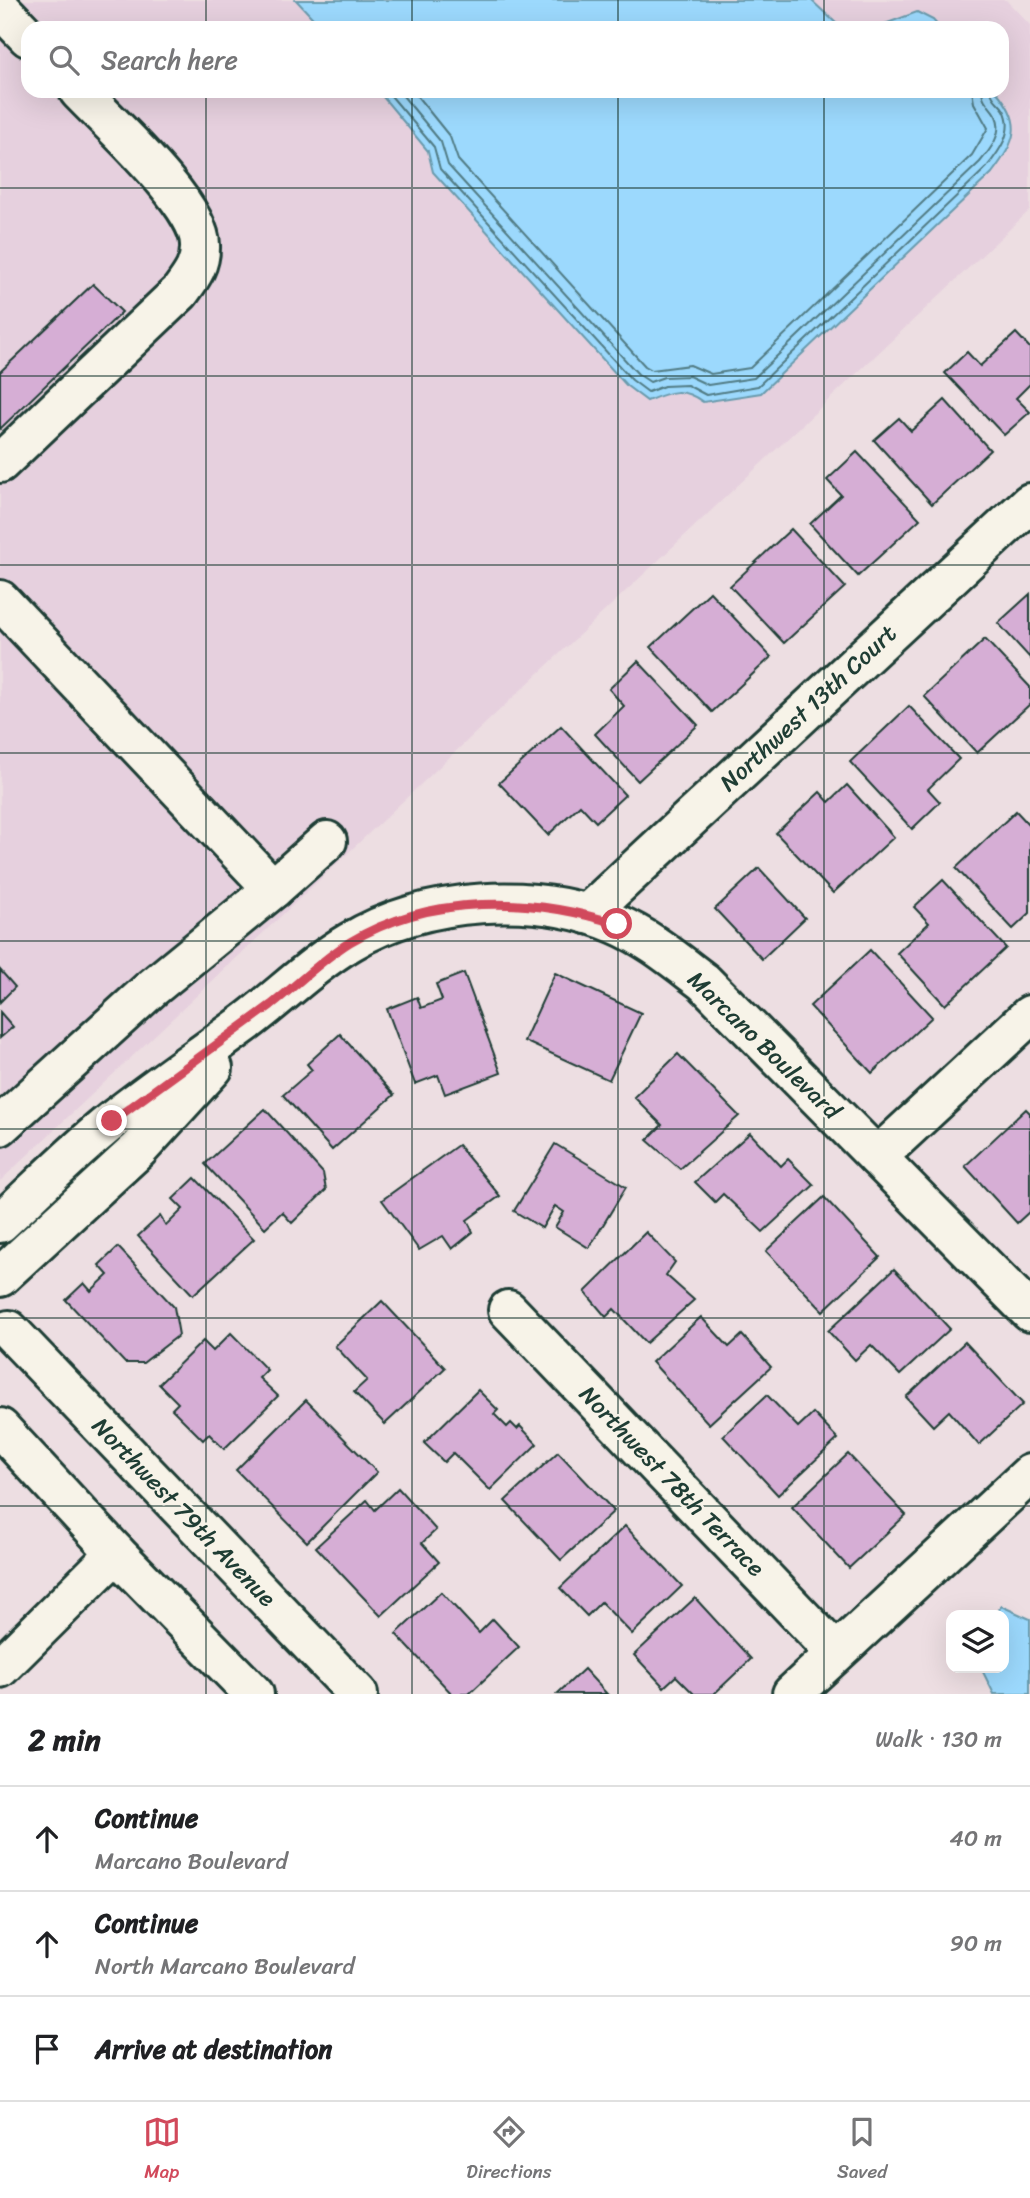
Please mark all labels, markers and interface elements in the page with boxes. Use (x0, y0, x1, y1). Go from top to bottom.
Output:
search box (21, 21, 1009, 98)
text: Search here (101, 37, 238, 83)
icon: search (45, 41, 83, 79)
street label: Northwest 13th Court (709, 614, 907, 802)
route start (601, 908, 632, 939)
street label: Marcano Boulevard (677, 960, 853, 1132)
route end (96, 1105, 127, 1136)
street label: Northwest 78th Terrace (569, 1375, 776, 1587)
street label: Northwest 79th Avenue (81, 1407, 287, 1618)
map controls (946, 1610, 1009, 1673)
button: layers (946, 1610, 1009, 1673)
text: 2 min (28, 1713, 101, 1767)
text: Walk · 130 m (875, 1719, 1002, 1760)
text: Continue (95, 1795, 198, 1841)
text: 40 m (949, 1818, 1002, 1859)
icon: ahead (28, 1820, 66, 1858)
text: Marcano Boulevard (95, 1841, 288, 1882)
text: Continue (95, 1900, 198, 1946)
text: 90 m (950, 1923, 1002, 1964)
icon: ahead (28, 1925, 66, 1963)
text: North Marcano Boulevard (95, 1946, 355, 1987)
text: Arrive at destination (95, 2026, 332, 2072)
icon: arrive (28, 2030, 66, 2068)
tab: Map (143, 2113, 181, 2188)
tab: Directions (466, 2113, 552, 2188)
tab: Saved (837, 2113, 887, 2188)

